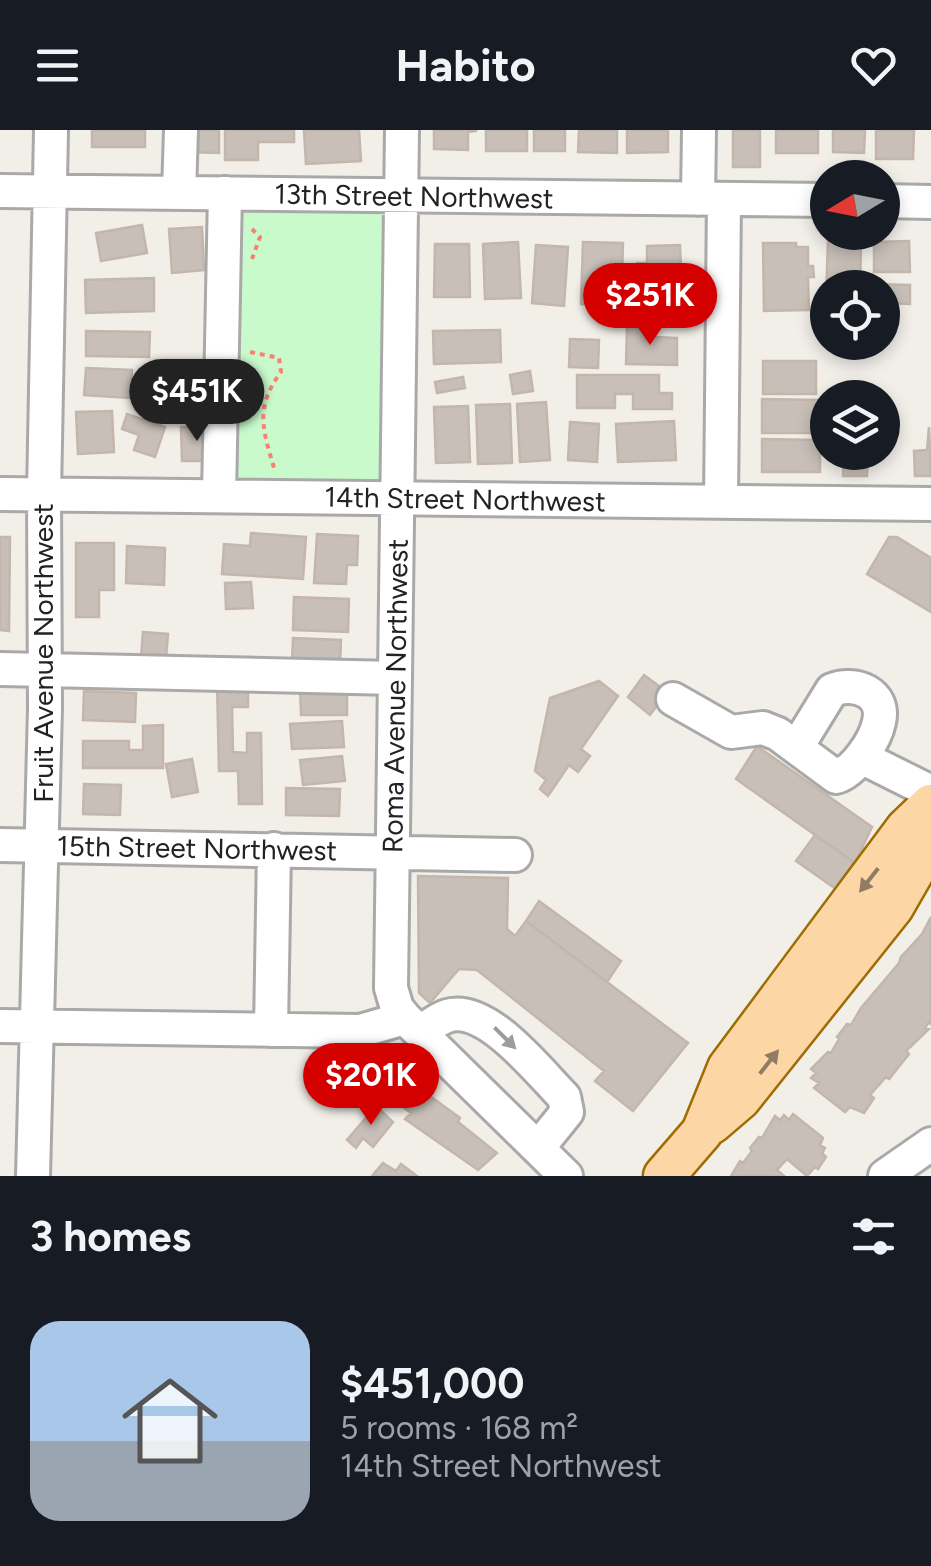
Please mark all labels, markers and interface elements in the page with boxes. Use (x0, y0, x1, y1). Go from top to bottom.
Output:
icon: menu (30, 38, 85, 93)
text: Habito (395, 38, 536, 92)
icon: heart (846, 38, 901, 93)
north arrow (810, 160, 900, 250)
map controls (810, 160, 900, 470)
street label: 13th Street Northwest (274, 177, 554, 215)
pin: $251K (580, 263, 720, 348)
button: locate (810, 270, 900, 360)
text: $251K (605, 276, 695, 314)
pin: $451K (127, 359, 267, 444)
text: $451K (151, 372, 243, 410)
button: layers (810, 380, 900, 470)
street label: 14th Street Northwest (324, 480, 606, 518)
street label: Fruit Avenue Northwest (26, 503, 60, 803)
street label: Roma Avenue Northwest (375, 539, 415, 853)
street label: 15th Street Northwest (57, 829, 337, 867)
one-way arrow (860, 867, 880, 893)
one-way arrow (492, 1026, 516, 1050)
pin: $201K (301, 1043, 441, 1128)
one-way arrow (758, 1049, 779, 1075)
text: $201K (325, 1056, 417, 1094)
icon: filters (846, 1209, 901, 1264)
text: 3 homes (30, 1211, 191, 1262)
text: $451,000 (340, 1358, 524, 1409)
icon: home (110, 1361, 230, 1481)
text: 5 rooms · 168 m² (340, 1409, 578, 1447)
text: 14th Street Northwest (340, 1447, 662, 1485)

